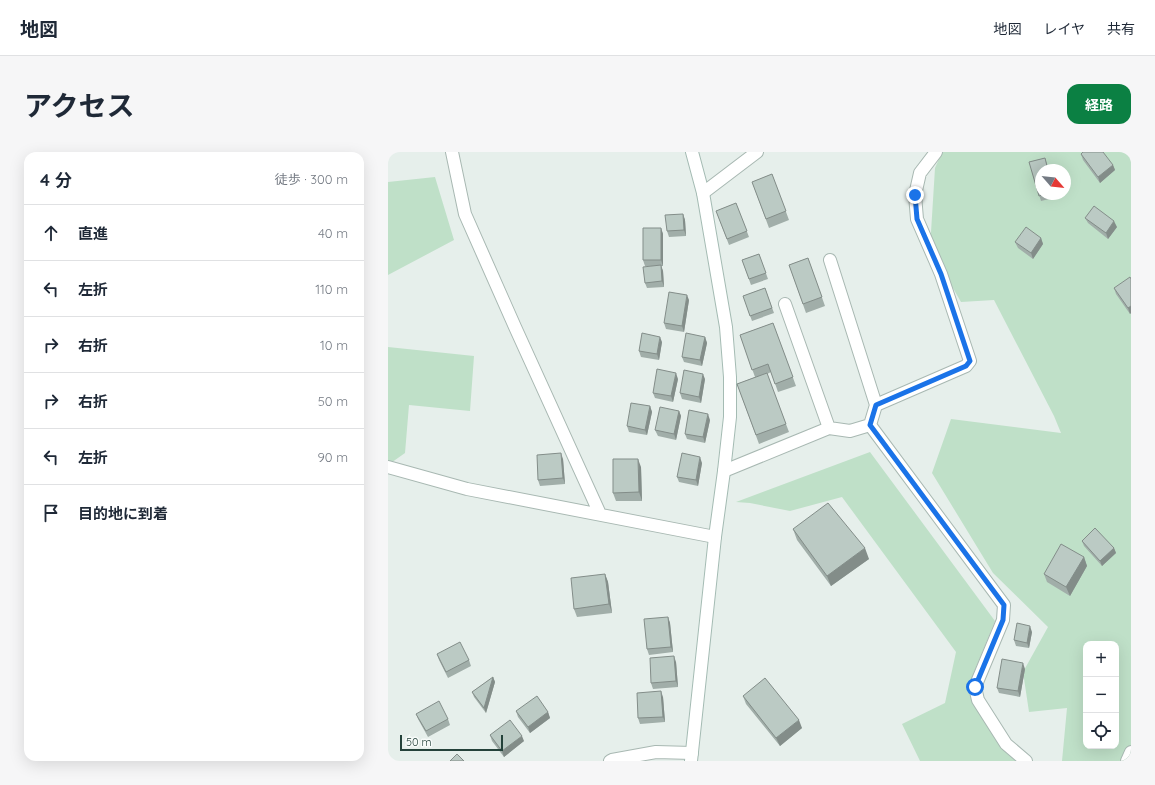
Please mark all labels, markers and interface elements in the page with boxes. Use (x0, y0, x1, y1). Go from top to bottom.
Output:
text: 地図 (20, 17, 58, 41)
text: 地図 (993, 20, 1021, 38)
text: レイヤ (1043, 20, 1085, 38)
text: 共有 (1107, 20, 1135, 38)
button: 経路 (1067, 84, 1131, 124)
text: アクセス (24, 88, 135, 123)
north arrow (1035, 164, 1071, 200)
text: 4 分 (40, 169, 72, 190)
text: 徒歩 · 300 m (275, 171, 348, 187)
route end (906, 186, 924, 204)
icon: ahead (40, 222, 62, 244)
text: 直進 (78, 224, 108, 243)
text: 40 m (318, 225, 348, 241)
icon: left (40, 278, 62, 300)
text: 左折 (78, 280, 108, 299)
text: 110 m (315, 281, 348, 297)
icon: right (40, 334, 62, 356)
text: 右折 (78, 336, 108, 355)
text: 10 m (320, 337, 348, 353)
icon: right (40, 390, 62, 412)
text: 右折 (78, 392, 108, 411)
text: 50 m (318, 393, 348, 409)
icon: left (40, 446, 62, 468)
text: 左折 (78, 448, 108, 467)
text: 90 m (318, 449, 348, 465)
icon: arrive (40, 502, 62, 524)
text: 目的地に到着 (78, 504, 168, 523)
map controls (1083, 641, 1119, 749)
button: + (1083, 641, 1119, 677)
button: − (1083, 677, 1119, 713)
route start (966, 678, 984, 696)
button: locate (1083, 713, 1119, 749)
scale bar (400, 733, 503, 752)
text: 50 m (406, 735, 432, 749)

